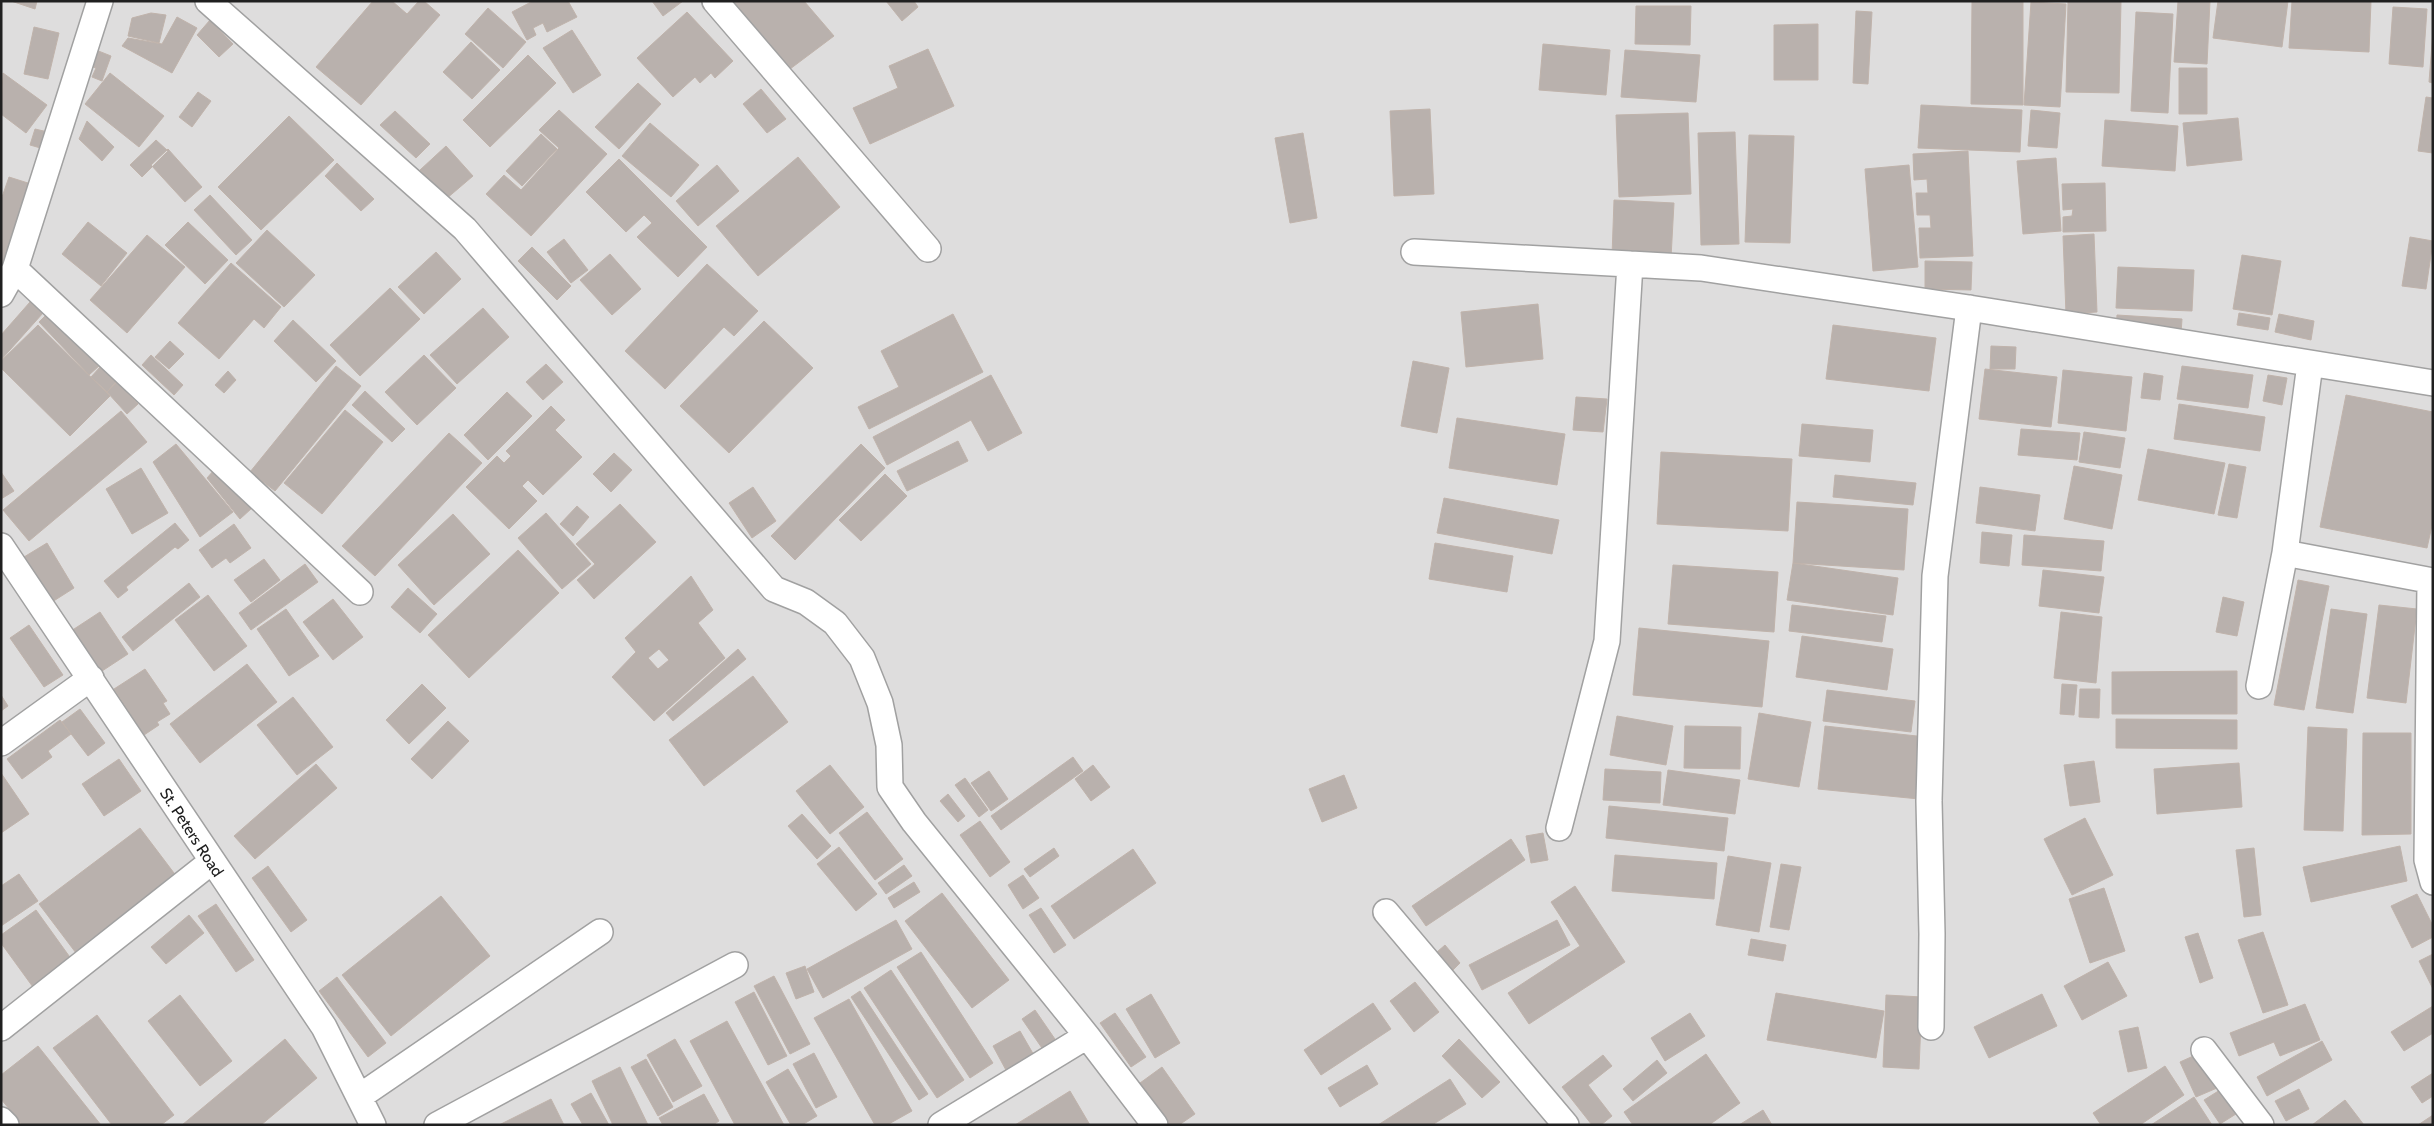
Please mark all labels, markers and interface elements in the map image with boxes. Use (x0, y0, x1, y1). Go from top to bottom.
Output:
street label: St. Peters Road (156, 784, 227, 880)

